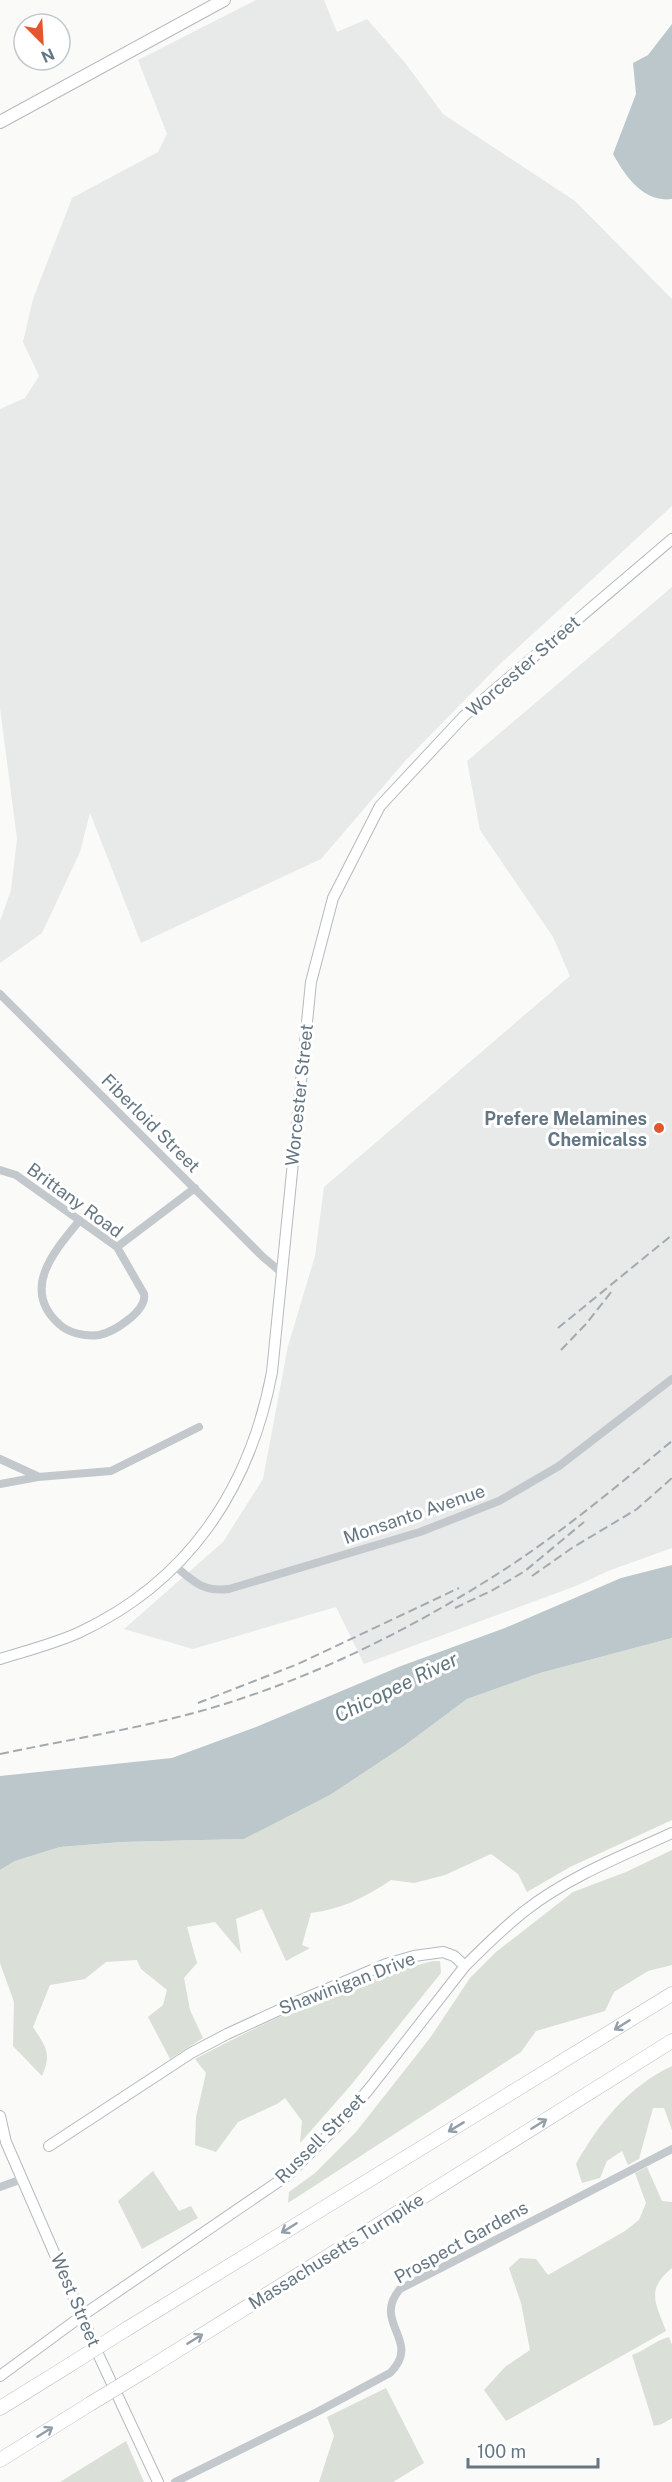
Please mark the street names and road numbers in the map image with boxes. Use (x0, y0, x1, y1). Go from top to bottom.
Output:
street label: Worcester Street (462, 611, 584, 721)
street label: Worcester Street (281, 1023, 317, 1167)
street label: Fiberloid Street (97, 1069, 205, 1177)
street label: Brittany Road (23, 1158, 127, 1242)
street label: Monsanto Avenue (340, 1480, 488, 1548)
street label: Shawinigan Drive (276, 1947, 418, 2019)
street label: Russell Street (271, 2089, 369, 2187)
street label: Massachusetts Turnpike (245, 2188, 427, 2314)
street label: Prospect Gardens (390, 2197, 532, 2287)
street label: West Street (47, 2250, 105, 2350)

